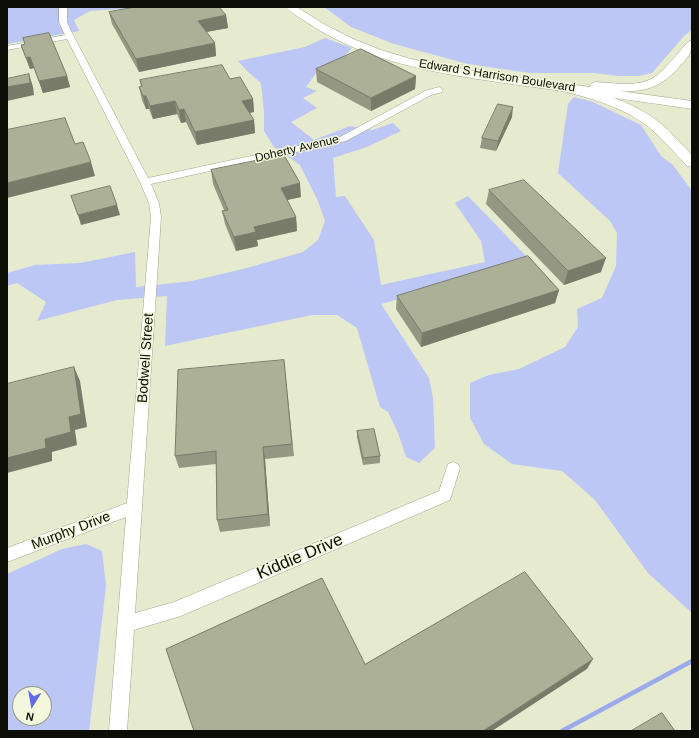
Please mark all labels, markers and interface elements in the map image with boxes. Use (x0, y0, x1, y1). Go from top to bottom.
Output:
street label: Edward S Harrison Boulevard (418, 57, 576, 95)
street label: Doherty Avenue (254, 132, 340, 166)
street label: Bodwell Street (134, 312, 158, 404)
street label: Murphy Drive (29, 508, 113, 554)
street label: Kiddie Drive (254, 530, 346, 584)
north arrow (12, 686, 52, 726)
text: N (25, 710, 35, 723)

